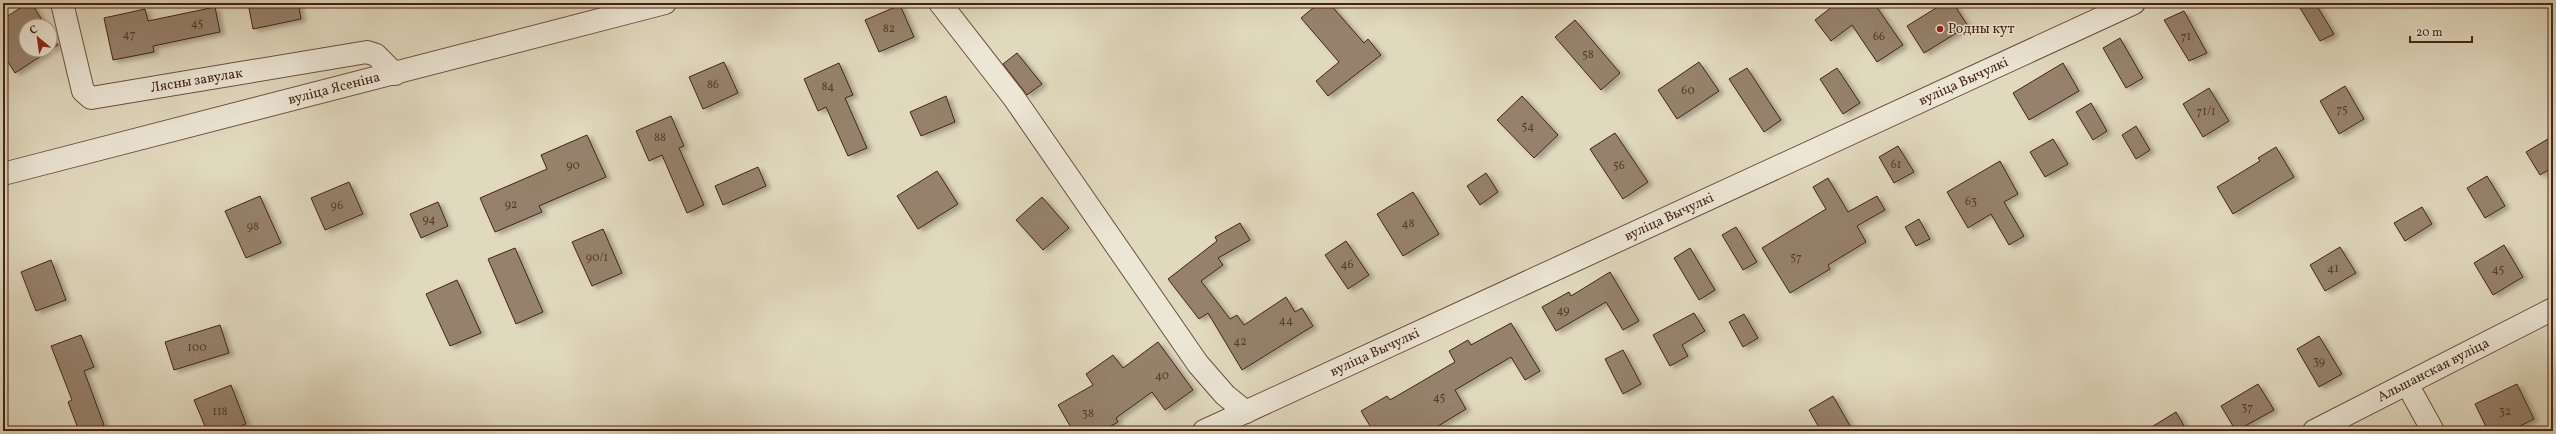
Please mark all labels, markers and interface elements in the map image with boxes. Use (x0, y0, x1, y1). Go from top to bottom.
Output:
house number: 45 (191, 16, 204, 32)
north arrow (18, 18, 58, 58)
scale bar (2410, 18, 2472, 44)
place label: Родны кут (1948, 20, 2015, 39)
house number: 82 (883, 21, 895, 37)
text: С (27, 22, 41, 39)
marker: Родны кут (1935, 24, 1945, 34)
text: 20 m (2416, 25, 2443, 41)
house number: 47 (123, 27, 136, 43)
house number: 66 (1873, 29, 1885, 45)
house number: 71 (2181, 29, 2191, 45)
house number: 58 (1582, 47, 1594, 63)
street label: вуліца Вычулкі (1916, 53, 2011, 110)
street label: Лясны завулак (149, 63, 244, 97)
street label: вуліца Ясеніна (286, 67, 382, 109)
house number: 86 (707, 77, 719, 93)
house number: 84 (822, 79, 834, 95)
house number: 60 (1681, 83, 1695, 99)
house number: 75 (2336, 102, 2348, 118)
house number: 71/1 (2196, 104, 2216, 120)
house number: 54 (1522, 119, 1534, 135)
house number: 88 (654, 130, 666, 146)
house number: 61 (1891, 157, 1901, 173)
house number: 90 (566, 158, 580, 174)
house number: 56 (1613, 158, 1625, 174)
street label: вуліца Вычулкі (1621, 188, 1717, 246)
house number: 63 (1965, 194, 1977, 210)
house number: 92 (505, 197, 517, 213)
house number: 96 (331, 198, 343, 214)
house number: 94 (422, 212, 436, 228)
house number: 48 (1401, 216, 1415, 232)
house number: 98 (247, 219, 259, 235)
house number: 90/1 (586, 250, 608, 266)
house number: 57 (1790, 250, 1802, 266)
house number: 46 (1340, 257, 1354, 273)
house number: 41 (2327, 261, 2339, 277)
house number: 45 (2492, 262, 2505, 278)
house number: 49 (1556, 303, 1570, 319)
house number: 44 (1279, 313, 1293, 329)
street label: вуліца Вычулкі (1327, 324, 1423, 381)
house number: 42 (1233, 334, 1247, 350)
street label: Альшанская вуліца (2374, 334, 2493, 407)
house number: 100 (187, 340, 207, 356)
house number: 39 (2313, 354, 2325, 370)
house number: 40 (1155, 368, 1169, 384)
house number: 45 (1433, 390, 1446, 406)
house number: 37 (2241, 400, 2253, 416)
house number: 118 (212, 404, 228, 420)
house number: 32 (2499, 404, 2511, 420)
house number: 38 (1082, 406, 1094, 422)

